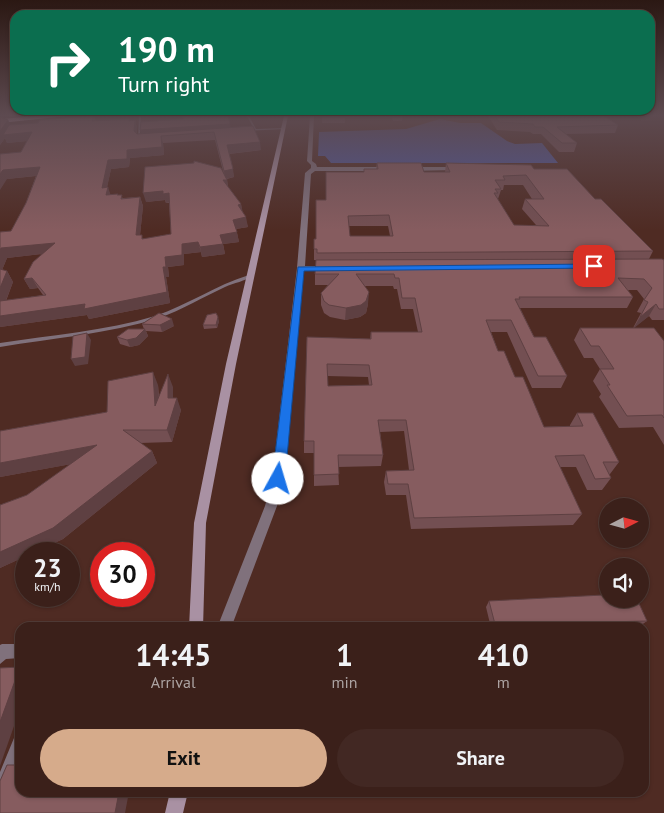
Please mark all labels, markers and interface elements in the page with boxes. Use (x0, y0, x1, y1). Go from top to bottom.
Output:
text: 190 m (118, 26, 215, 72)
icon: right (35, 30, 100, 95)
text: Turn right (118, 70, 210, 98)
pin (573, 245, 615, 287)
icon: arrive (580, 252, 608, 280)
position arrow (251, 452, 303, 504)
north arrow (599, 498, 649, 548)
map controls (599, 498, 649, 608)
speed limit sign: 30 (90, 542, 155, 607)
text: 23 (33, 552, 62, 584)
button: sound (599, 558, 649, 608)
text: km/h (34, 579, 61, 594)
text: 14:45 (135, 635, 211, 674)
text: 1 (336, 635, 353, 674)
text: 410 (478, 635, 529, 674)
text: Arrival (151, 672, 196, 692)
text: min (332, 672, 358, 692)
text: m (497, 672, 510, 692)
button: Exit (40, 729, 327, 787)
button: Share (337, 729, 624, 787)

